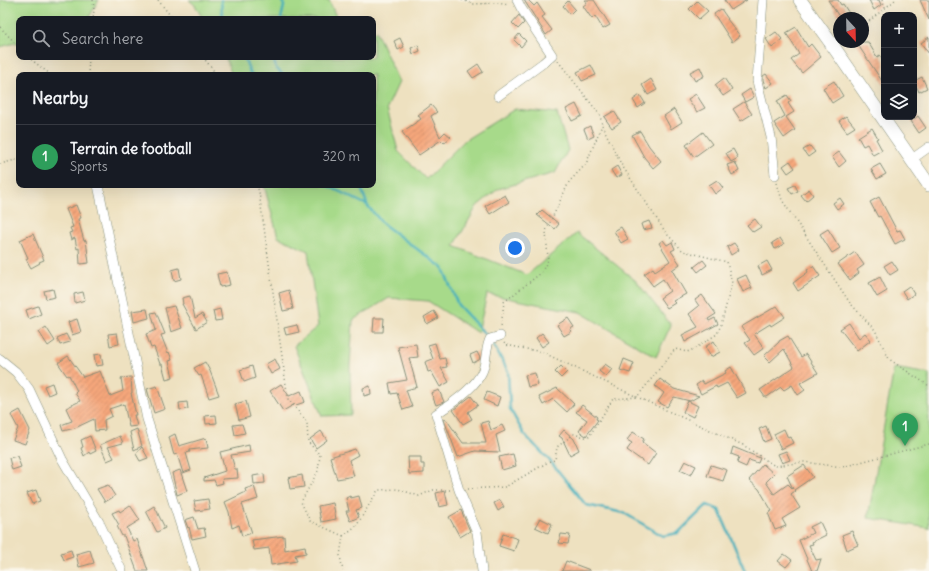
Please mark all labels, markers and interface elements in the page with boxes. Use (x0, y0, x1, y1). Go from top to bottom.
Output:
north arrow (833, 12, 869, 48)
map controls (881, 12, 917, 120)
button: + (881, 12, 917, 48)
search box (16, 16, 376, 60)
icon: search (30, 27, 52, 49)
text: Search here (62, 29, 143, 48)
button: − (881, 48, 917, 84)
button: layers (881, 84, 917, 120)
text: Nearby (32, 87, 88, 109)
text: Terrain de football (70, 139, 192, 158)
text: 1 (42, 148, 48, 165)
text: 320 m (322, 148, 360, 165)
text: Sports (70, 158, 108, 175)
your location (505, 238, 525, 258)
pin: 1 (892, 413, 918, 446)

